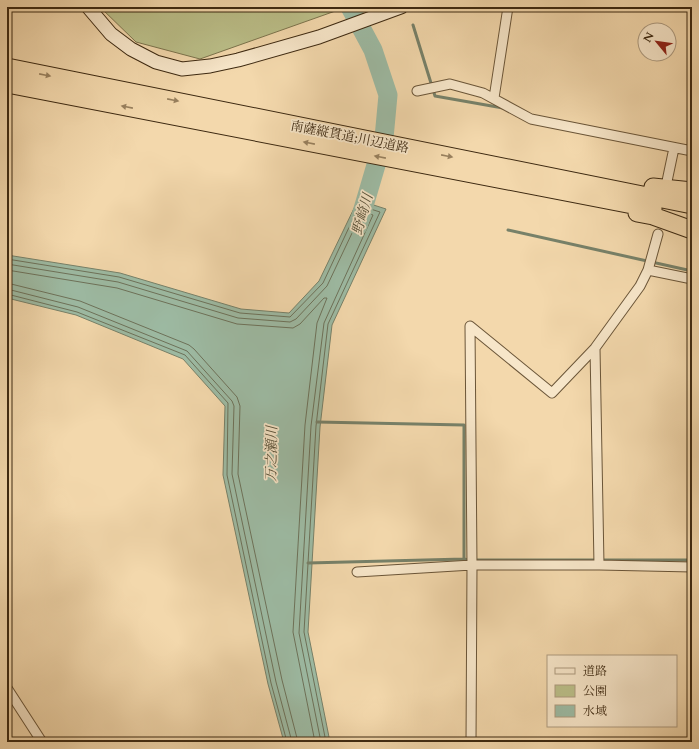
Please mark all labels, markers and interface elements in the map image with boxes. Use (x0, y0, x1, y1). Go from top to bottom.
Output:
north arrow (637, 22, 677, 62)
text: N (640, 29, 658, 45)
one-way arrow (39, 72, 51, 78)
one-way arrow (167, 98, 179, 104)
one-way arrow (121, 104, 133, 110)
street label: 南薩縦貫道;川辺道路 (289, 117, 411, 157)
one-way arrow (303, 140, 316, 146)
one-way arrow (373, 153, 386, 159)
one-way arrow (441, 153, 454, 159)
water label: 野崎川 (348, 189, 378, 237)
water label: 万之瀬川 (262, 424, 282, 482)
legend (547, 655, 677, 727)
text: 道路 (583, 663, 607, 679)
text: 公園 (583, 683, 607, 699)
text: 水域 (583, 703, 607, 719)

